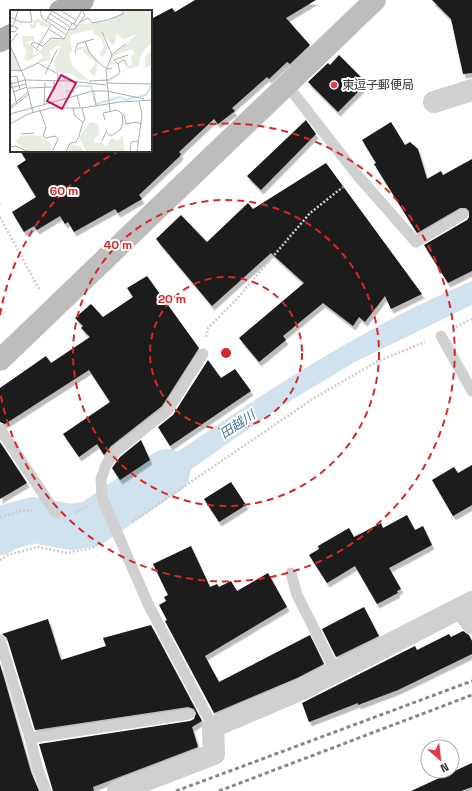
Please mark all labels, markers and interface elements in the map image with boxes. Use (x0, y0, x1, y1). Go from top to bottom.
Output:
inset map (10, 10, 152, 152)
place label: 東逗子郵便局 (342, 77, 414, 93)
marker: 東逗子郵便局 (329, 80, 339, 90)
text: 60 m (50, 183, 78, 199)
text: 40 m (104, 237, 132, 253)
text: 20 m (158, 291, 186, 307)
centre of rings (219, 346, 233, 360)
water label: 田越川 (216, 405, 260, 442)
north arrow (420, 739, 460, 779)
text: N (438, 760, 451, 776)

